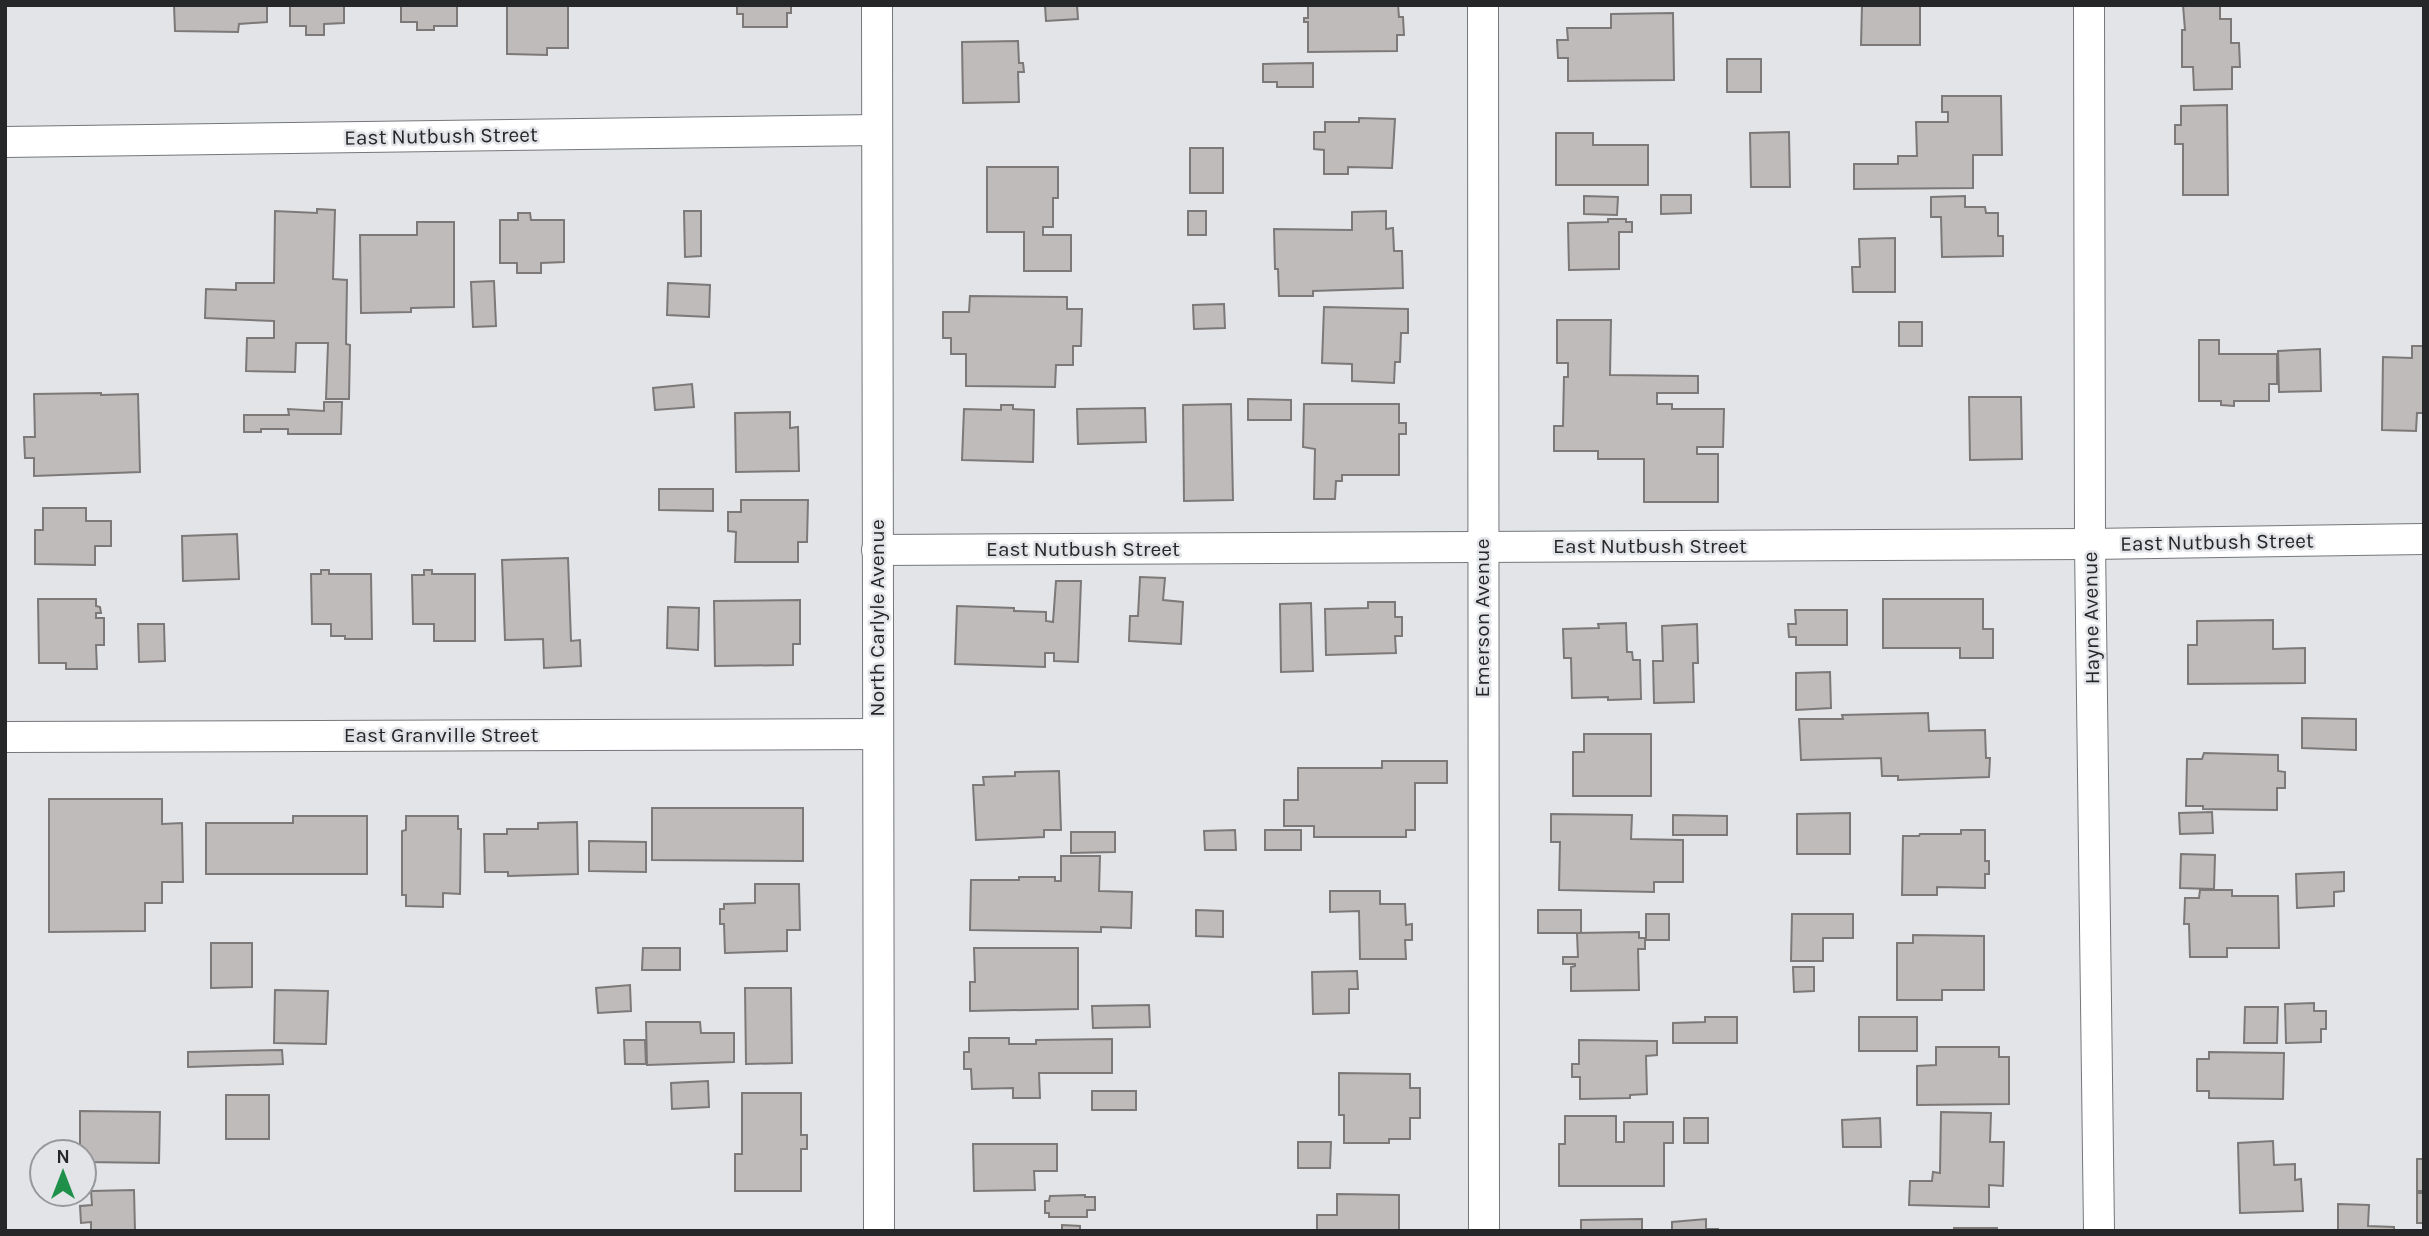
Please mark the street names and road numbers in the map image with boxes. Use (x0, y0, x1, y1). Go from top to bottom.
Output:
street label: East Nutbush Street (344, 122, 538, 150)
street label: North Carlyle Avenue (865, 519, 889, 717)
street label: East Nutbush Street (2120, 528, 2314, 556)
street label: East Nutbush Street (1553, 534, 1747, 558)
street label: East Nutbush Street (986, 537, 1180, 561)
street label: Emerson Avenue (1470, 538, 1494, 698)
street label: Hayne Avenue (2078, 551, 2104, 685)
street label: East Granville Street (344, 723, 538, 747)

